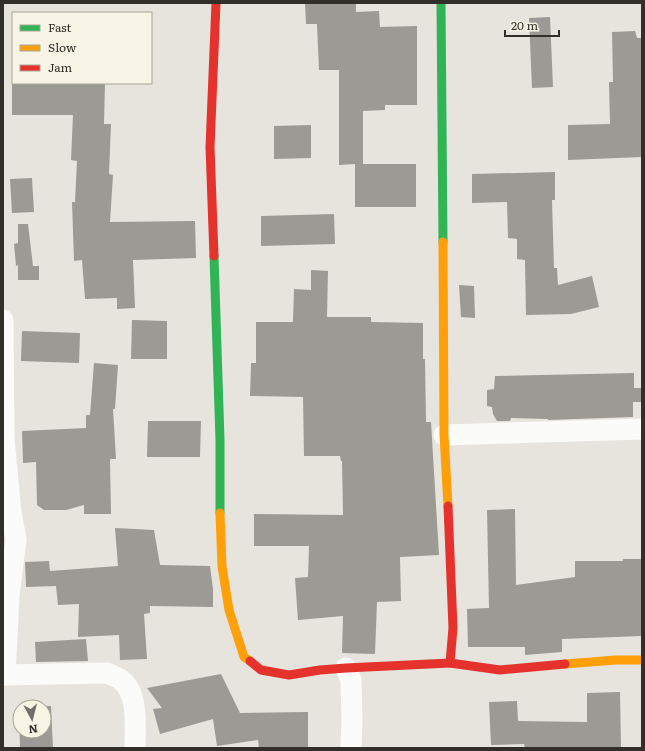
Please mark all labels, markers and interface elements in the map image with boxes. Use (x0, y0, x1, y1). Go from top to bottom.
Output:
legend (12, 12, 152, 84)
scale bar (505, 12, 559, 38)
text: 20 m (511, 16, 538, 34)
text: Fast (48, 18, 72, 36)
text: Slow (48, 38, 77, 56)
text: Jam (48, 58, 73, 76)
north arrow (12, 699, 52, 739)
text: N (28, 721, 39, 738)

